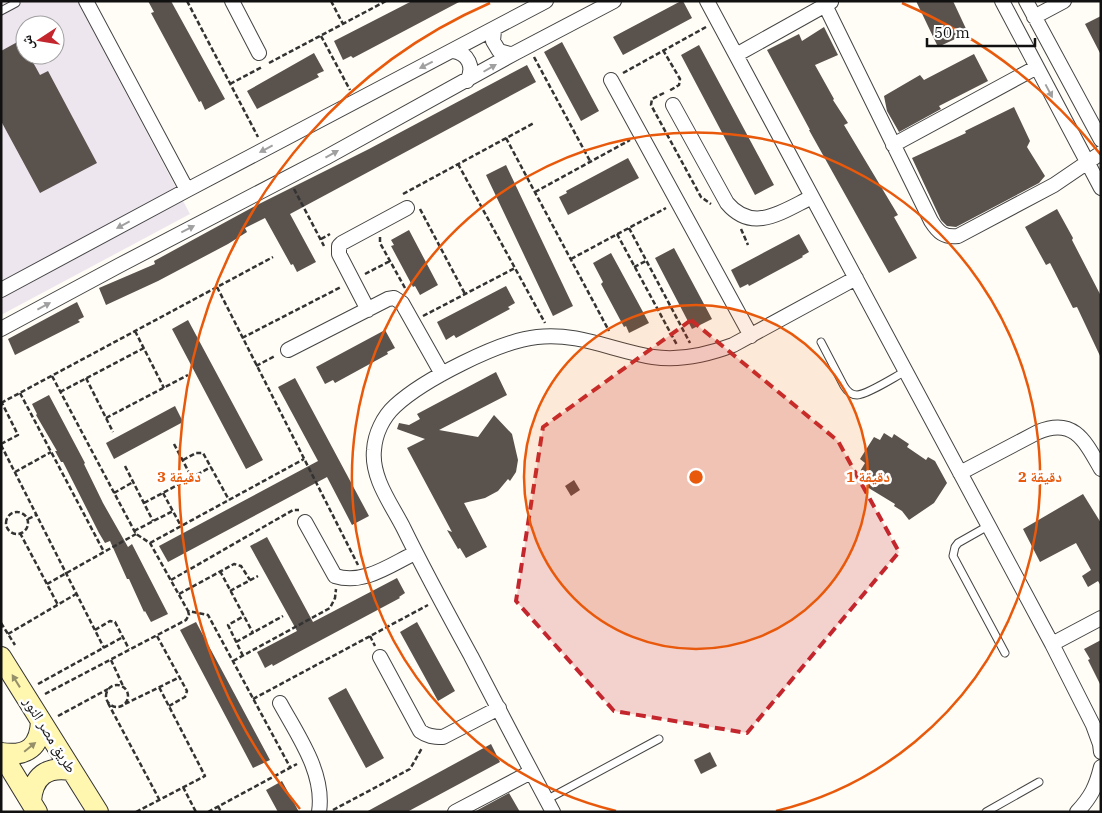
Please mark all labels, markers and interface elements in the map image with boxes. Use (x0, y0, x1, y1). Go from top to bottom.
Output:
north arrow (15, 15, 65, 65)
scale bar (927, 15, 1034, 47)
text: 50 m (934, 23, 970, 42)
text: ش (17, 33, 38, 52)
one-way arrow (419, 61, 433, 69)
one-way arrow (483, 63, 496, 72)
one-way arrow (1045, 84, 1053, 98)
one-way arrow (259, 145, 274, 153)
one-way arrow (324, 150, 339, 158)
one-way arrow (116, 221, 130, 229)
one-way arrow (180, 225, 195, 233)
one-way arrow (37, 301, 51, 310)
text: 3 دقيقة (157, 467, 201, 486)
text: 1 دقيقة (846, 467, 890, 486)
text: 2 دقيقة (1018, 467, 1062, 486)
centre of rings (687, 468, 705, 486)
one-way arrow (12, 675, 21, 688)
street label: طريق مصر النور (18, 692, 81, 777)
one-way arrow (23, 742, 36, 753)

